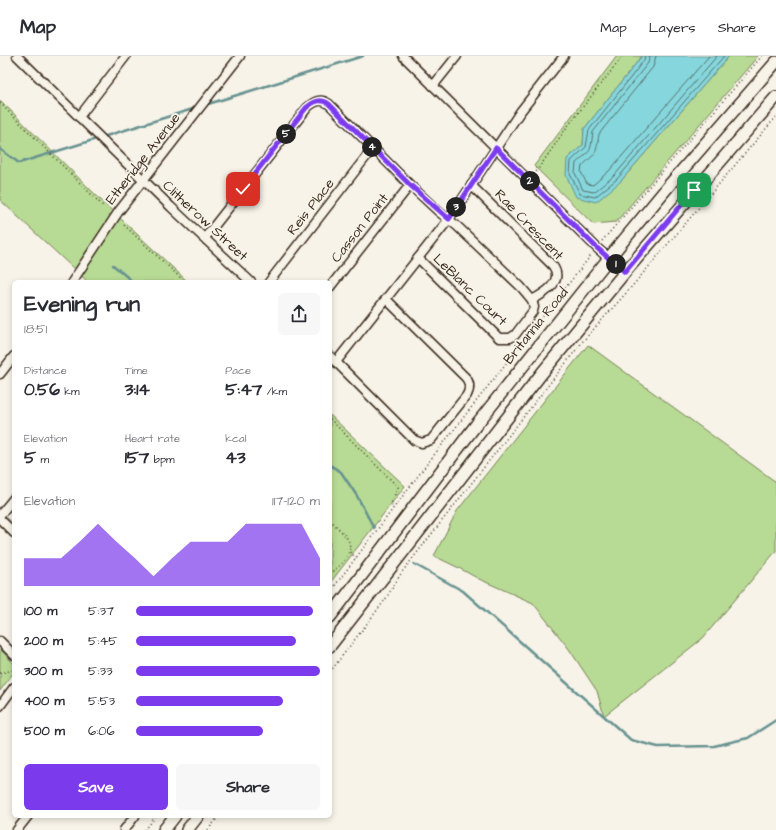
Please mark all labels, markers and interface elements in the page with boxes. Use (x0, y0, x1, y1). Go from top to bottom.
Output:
text: Map (20, 14, 56, 41)
text: Map (600, 18, 627, 38)
text: Layers (649, 18, 696, 38)
text: Share (718, 18, 756, 38)
street label: Etheridge Avenue (101, 109, 185, 209)
pin: 5 (276, 124, 296, 144)
text: 5 (282, 126, 290, 141)
pin: 4 (362, 137, 382, 157)
text: 4 (368, 139, 376, 154)
pin: 2 (520, 171, 540, 191)
pin (226, 172, 260, 206)
text: 2 (527, 173, 533, 188)
pin (677, 173, 711, 207)
street label: Reis Place (282, 174, 340, 240)
street label: Clitherow Street (158, 176, 252, 266)
icon: check (232, 178, 254, 200)
icon: arrive (683, 179, 705, 201)
street label: Rae Crescent (490, 185, 568, 265)
street label: Casson Point (327, 189, 394, 267)
pin: 3 (446, 197, 466, 217)
text: 3 (453, 199, 459, 214)
street label: LeBlanc Court (428, 249, 512, 331)
pin: 1 (606, 254, 626, 274)
text: 1 (615, 256, 617, 271)
street label: Britannia Road (499, 283, 573, 369)
text: Evening run (24, 289, 140, 320)
button: share (278, 293, 320, 335)
text: 18:51 (24, 320, 47, 338)
text: Distance (24, 363, 67, 378)
text: Time (125, 363, 148, 378)
text: Pace (225, 363, 251, 378)
text: 0.56 (24, 378, 60, 402)
text: 3:14 (125, 378, 150, 402)
text: 5:47 (225, 378, 262, 402)
text: km (60, 384, 80, 399)
text: /km (262, 384, 287, 399)
text: Elevation (24, 431, 67, 446)
text: Heart rate (125, 431, 180, 446)
text: kcal (225, 431, 246, 446)
text: 5 (24, 446, 36, 470)
text: 157 (125, 446, 149, 470)
text: 43 (225, 446, 246, 470)
text: m (36, 452, 49, 467)
text: bpm (149, 452, 175, 467)
text: Elevation (24, 492, 75, 510)
text: 117–120 m (272, 492, 320, 510)
text: 100 m (24, 602, 57, 620)
text: 5:37 (88, 602, 114, 620)
text: 200 m (24, 632, 63, 650)
text: 5:45 (88, 632, 117, 650)
text: 300 m (24, 662, 62, 680)
text: 5:33 (88, 662, 113, 680)
text: 400 m (24, 692, 65, 710)
text: 5:53 (88, 692, 115, 710)
text: 500 m (24, 722, 65, 740)
text: 6:06 (88, 722, 115, 740)
button: Save (24, 764, 168, 810)
button: Share (176, 764, 320, 810)

